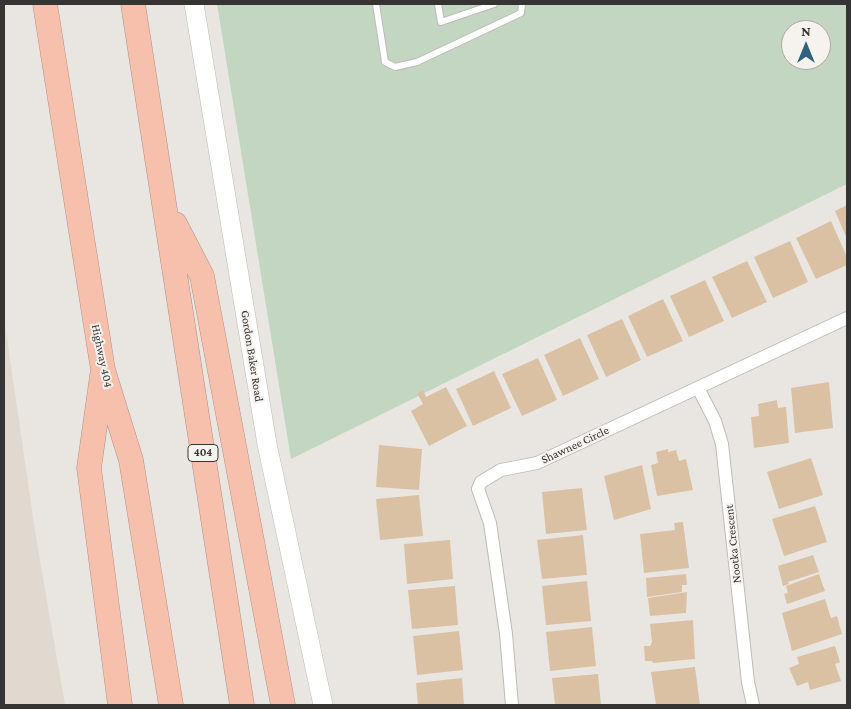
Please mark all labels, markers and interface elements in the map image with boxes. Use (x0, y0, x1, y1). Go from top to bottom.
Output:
north arrow (781, 20, 831, 70)
text: N (801, 23, 811, 39)
street label: Gordon Baker Road (238, 309, 266, 403)
street label: Highway 404 (88, 323, 116, 389)
street label: Shawnee Circle (539, 423, 611, 467)
road number: 404 (188, 444, 218, 462)
street label: Nootka Crescent (722, 504, 744, 584)

